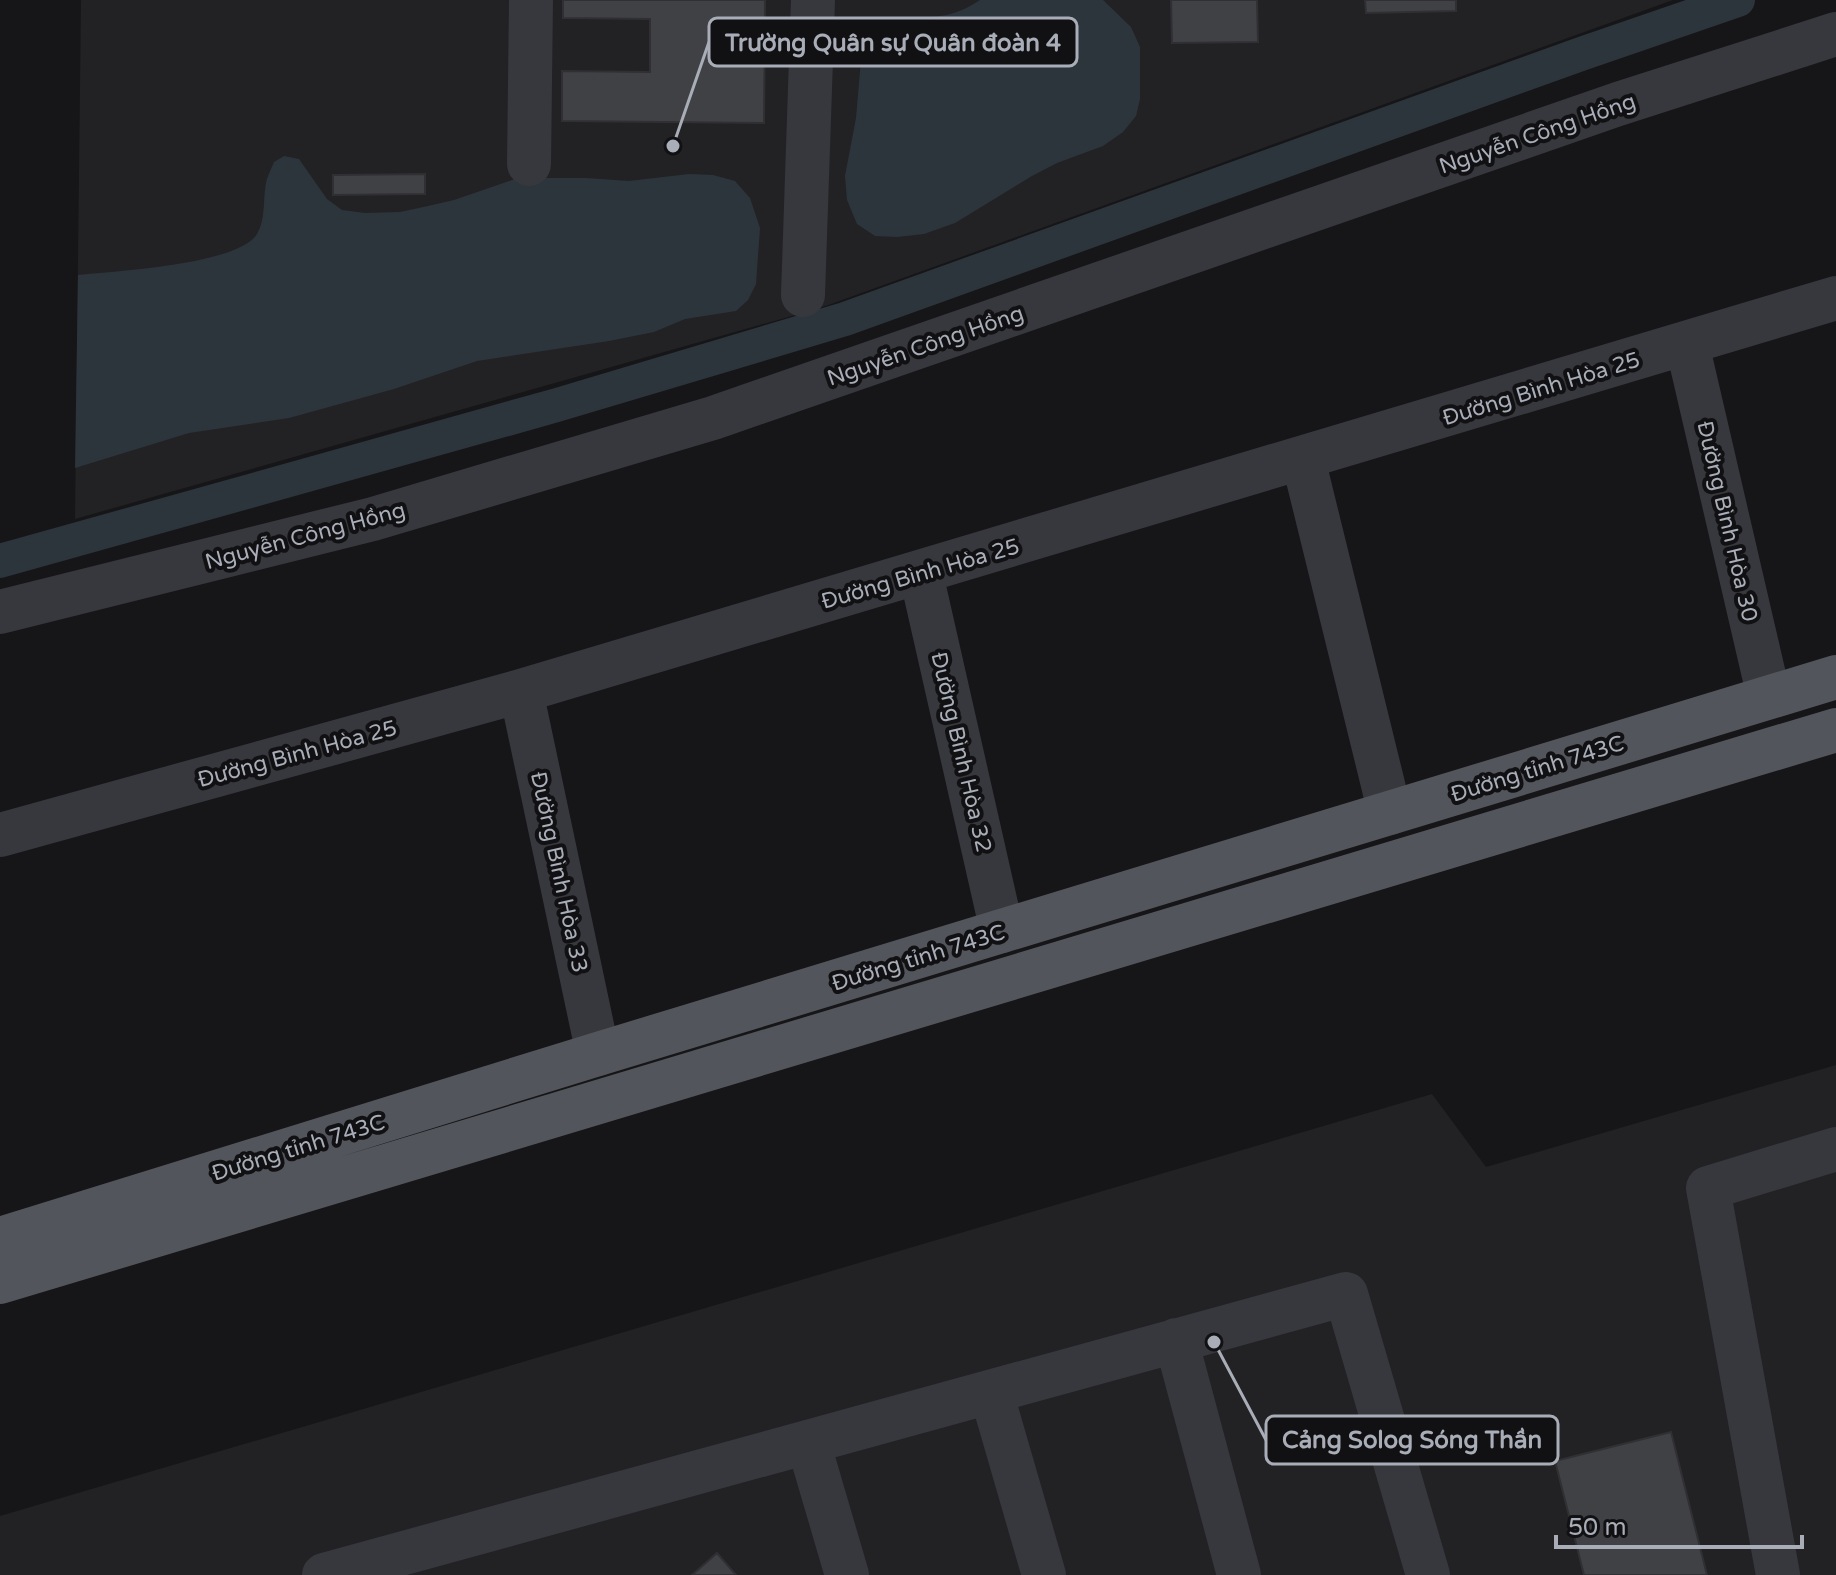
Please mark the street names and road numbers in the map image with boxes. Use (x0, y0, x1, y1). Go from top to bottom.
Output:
street label: Nguyễn Công Hồng (1436, 88, 1639, 180)
street label: Nguyễn Công Hồng (824, 300, 1027, 392)
street label: Đường Bình Hòa 25 (1440, 347, 1643, 431)
street label: Đường Bình Hòa 30 (1691, 418, 1763, 624)
street label: Nguyễn Công Hồng (202, 497, 408, 575)
street label: Đường Bình Hòa 25 (818, 533, 1022, 615)
street label: Đường Bình Hòa 32 (925, 649, 997, 855)
street label: Đường Bình Hòa 25 (195, 715, 400, 793)
street label: Đường tỉnh 743C (1448, 730, 1627, 808)
street label: Đường Bình Hòa 33 (525, 769, 593, 975)
street label: Đường tỉnh 743C (829, 919, 1008, 997)
street label: Đường tỉnh 743C (209, 1109, 388, 1187)

